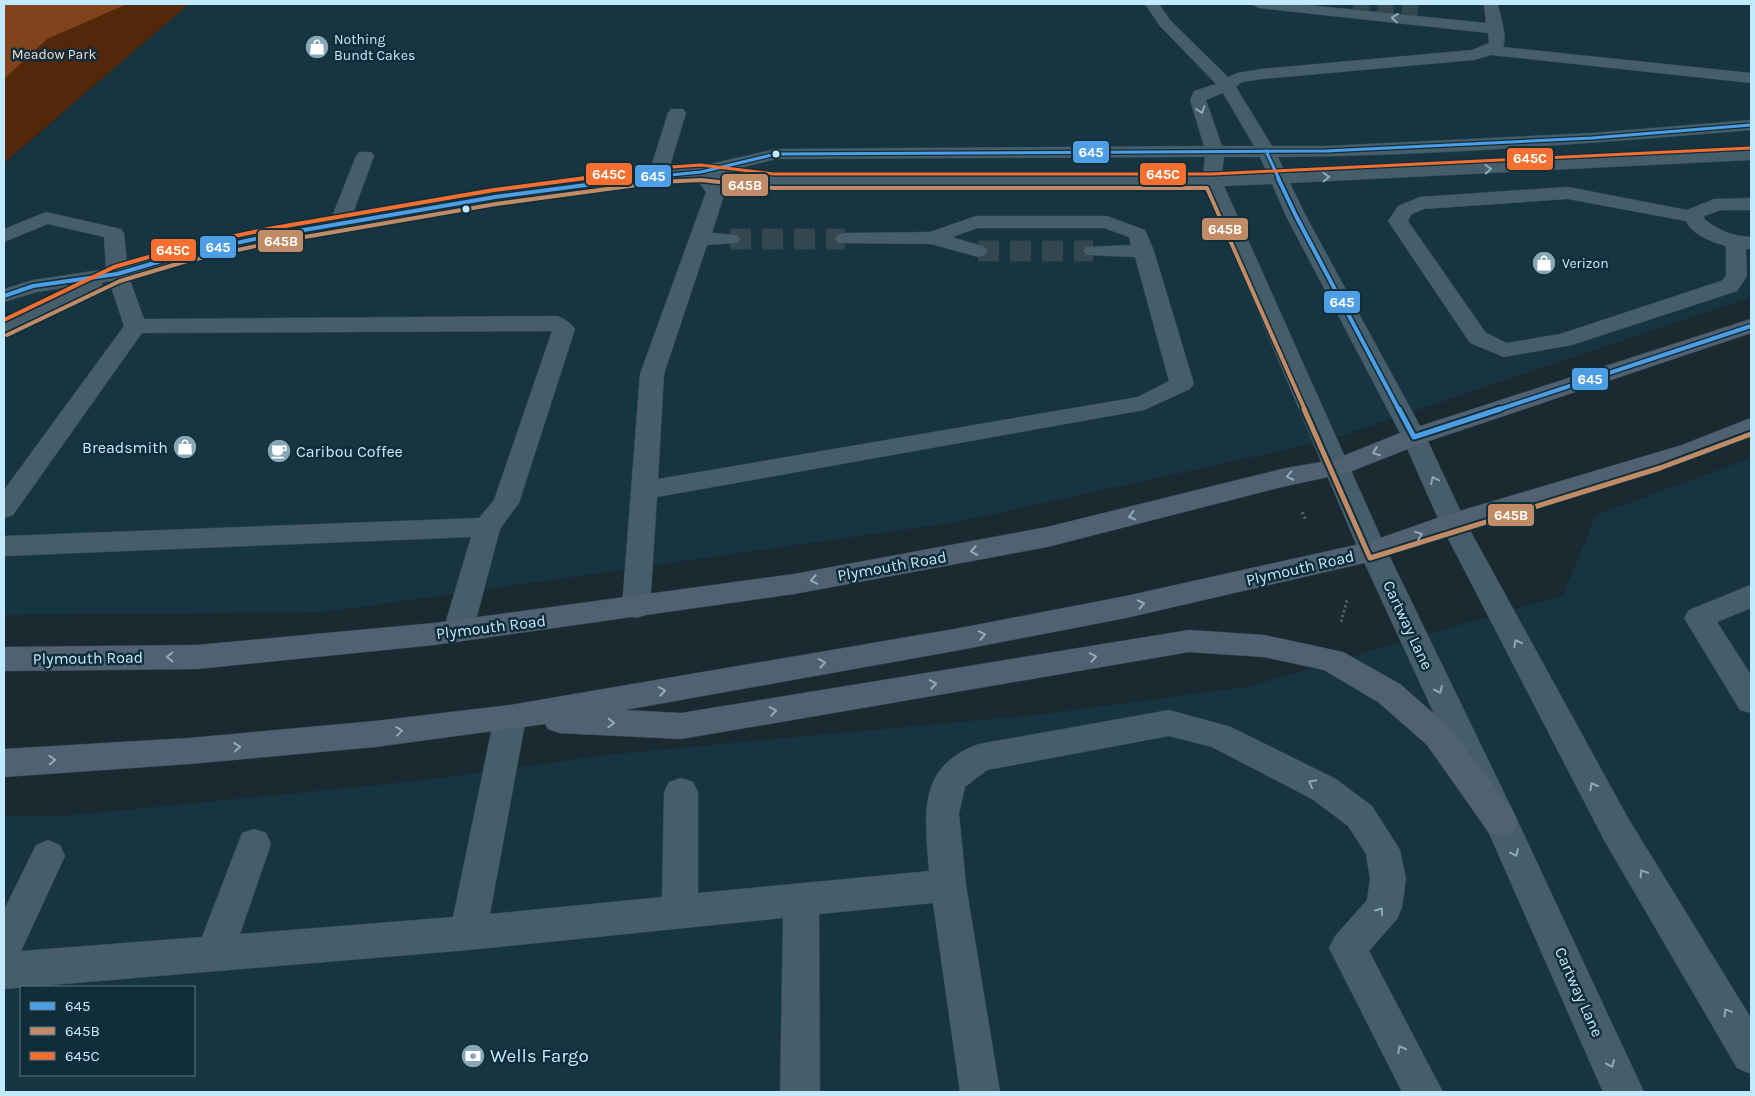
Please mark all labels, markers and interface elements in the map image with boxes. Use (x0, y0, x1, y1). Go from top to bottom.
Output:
one-way arrow (1391, 13, 1399, 24)
place label: Nothing Bundt Cakes (334, 31, 415, 64)
shop icon: Nothing Bundt Cakes (304, 34, 330, 60)
park label: Meadow Park (12, 46, 96, 63)
one-way arrow (1195, 105, 1205, 113)
line badge: 645 (1072, 140, 1110, 164)
text: 645 (1079, 144, 1103, 161)
line badge: 645C (1506, 147, 1554, 171)
unlabelled marker (771, 149, 781, 159)
text: 645C (1513, 150, 1547, 167)
line badge: 645C (585, 162, 633, 186)
line badge: 645C (1139, 162, 1187, 186)
one-way arrow (1485, 163, 1493, 174)
line badge: 645 (634, 164, 672, 188)
text: 645C (592, 166, 626, 183)
text: 645C (1146, 166, 1180, 183)
text: 645 (641, 168, 665, 185)
one-way arrow (1322, 172, 1330, 183)
line badge: 645B (721, 173, 769, 197)
text: 645B (728, 177, 762, 194)
unlabelled marker (461, 204, 471, 214)
line badge: 645B (1201, 217, 1249, 241)
text: 645B (1208, 221, 1242, 238)
line badge: 645B (257, 229, 304, 253)
text: 645B (264, 233, 298, 250)
line badge: 645 (199, 235, 237, 259)
line badge: 645C (150, 238, 197, 262)
text: 645 (206, 239, 230, 256)
text: 645C (156, 242, 190, 259)
shop icon: Verizon (1531, 250, 1557, 276)
place label: Verizon (1562, 255, 1609, 272)
line badge: 645 (1323, 290, 1361, 314)
text: 645 (1330, 294, 1354, 311)
line badge: 645 (1571, 367, 1609, 391)
text: 645 (1578, 371, 1602, 388)
shop icon: Breadsmith (172, 434, 198, 460)
place label: Breadsmith (82, 438, 168, 457)
cafe icon: Caribou Coffee (266, 438, 292, 464)
place label: Caribou Coffee (296, 442, 403, 461)
one-way arrow (1372, 446, 1381, 456)
one-way arrow (1285, 470, 1294, 481)
one-way arrow (1429, 476, 1440, 485)
line badge: 645B (1487, 503, 1535, 527)
text: 645B (1494, 507, 1528, 524)
one-way arrow (1128, 510, 1137, 521)
one-way arrow (1414, 531, 1423, 541)
one-way arrow (969, 545, 978, 555)
street label: Plymouth Road (1244, 546, 1356, 590)
street label: Plymouth Road (836, 547, 948, 585)
one-way arrow (809, 575, 818, 585)
street label: Cartway Lane (1379, 577, 1437, 673)
one-way arrow (1137, 599, 1146, 609)
street label: Plymouth Road (435, 611, 547, 643)
one-way arrow (977, 630, 986, 640)
one-way arrow (1513, 639, 1523, 648)
street label: Plymouth Road (33, 648, 143, 668)
one-way arrow (166, 652, 174, 662)
one-way arrow (1089, 653, 1097, 663)
one-way arrow (817, 659, 826, 669)
one-way arrow (928, 680, 937, 690)
one-way arrow (1432, 685, 1443, 694)
one-way arrow (657, 687, 666, 697)
one-way arrow (768, 706, 777, 716)
one-way arrow (608, 717, 616, 728)
one-way arrow (395, 726, 403, 737)
one-way arrow (233, 742, 241, 753)
one-way arrow (49, 755, 57, 766)
one-way arrow (1308, 779, 1317, 789)
one-way arrow (1590, 783, 1600, 792)
one-way arrow (1509, 848, 1520, 857)
one-way arrow (1639, 869, 1649, 878)
one-way arrow (1374, 907, 1383, 917)
street label: Cartway Lane (1551, 944, 1607, 1040)
legend (20, 986, 195, 1076)
text: 645 (65, 997, 90, 1015)
one-way arrow (1724, 1008, 1733, 1017)
text: 645B (65, 1022, 100, 1040)
bank icon: Wells Fargo (460, 1043, 486, 1069)
place label: Wells Fargo (490, 1045, 589, 1067)
one-way arrow (1397, 1045, 1407, 1054)
text: 645C (65, 1047, 100, 1065)
one-way arrow (1605, 1059, 1615, 1068)

